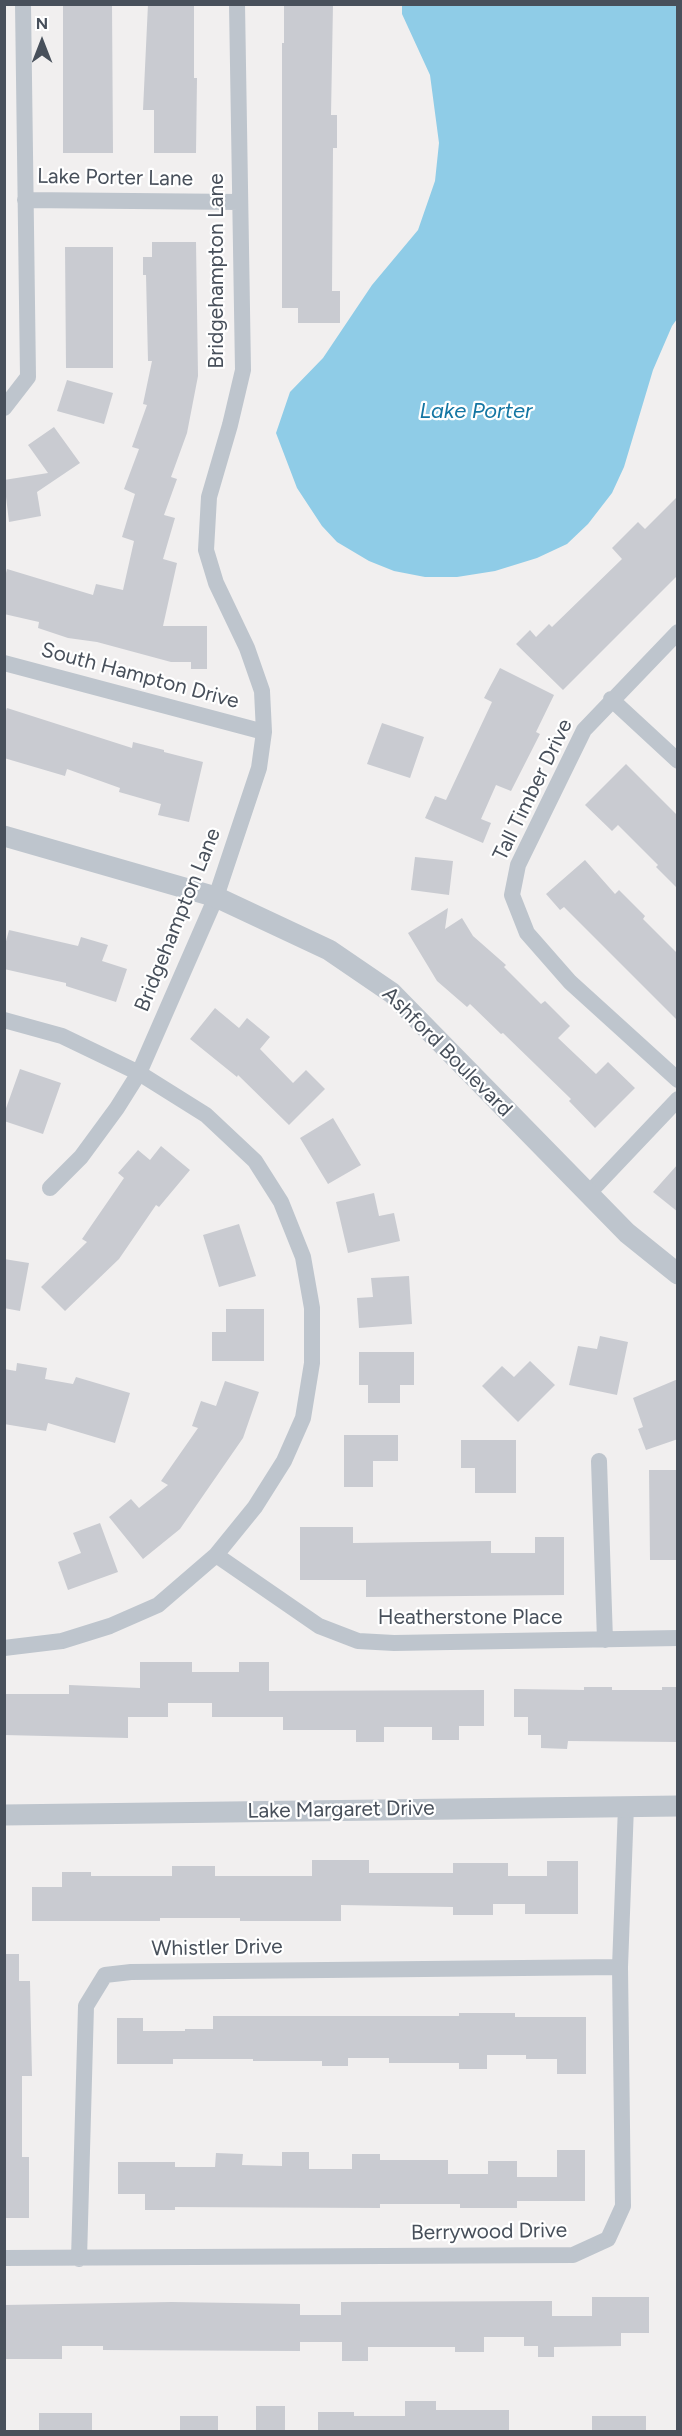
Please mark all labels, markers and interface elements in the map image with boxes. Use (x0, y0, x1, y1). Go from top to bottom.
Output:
north arrow (12, 12, 72, 72)
text: N (36, 14, 48, 33)
street label: Lake Porter Lane (37, 164, 193, 192)
street label: Bridgehampton Lane (204, 173, 230, 369)
water label: Lake Porter (419, 399, 533, 425)
street label: South Hampton Drive (38, 637, 242, 715)
street label: Tall Timber Drive (488, 715, 578, 865)
street label: Bridgehampton Lane (130, 825, 226, 1015)
street label: Ashford Boulevard (377, 982, 517, 1122)
street label: Heatherstone Place (378, 1605, 562, 1631)
street label: Lake Margaret Drive (247, 1796, 435, 1824)
street label: Whistler Drive (151, 1934, 283, 1962)
street label: Berrywood Drive (411, 2218, 567, 2246)

